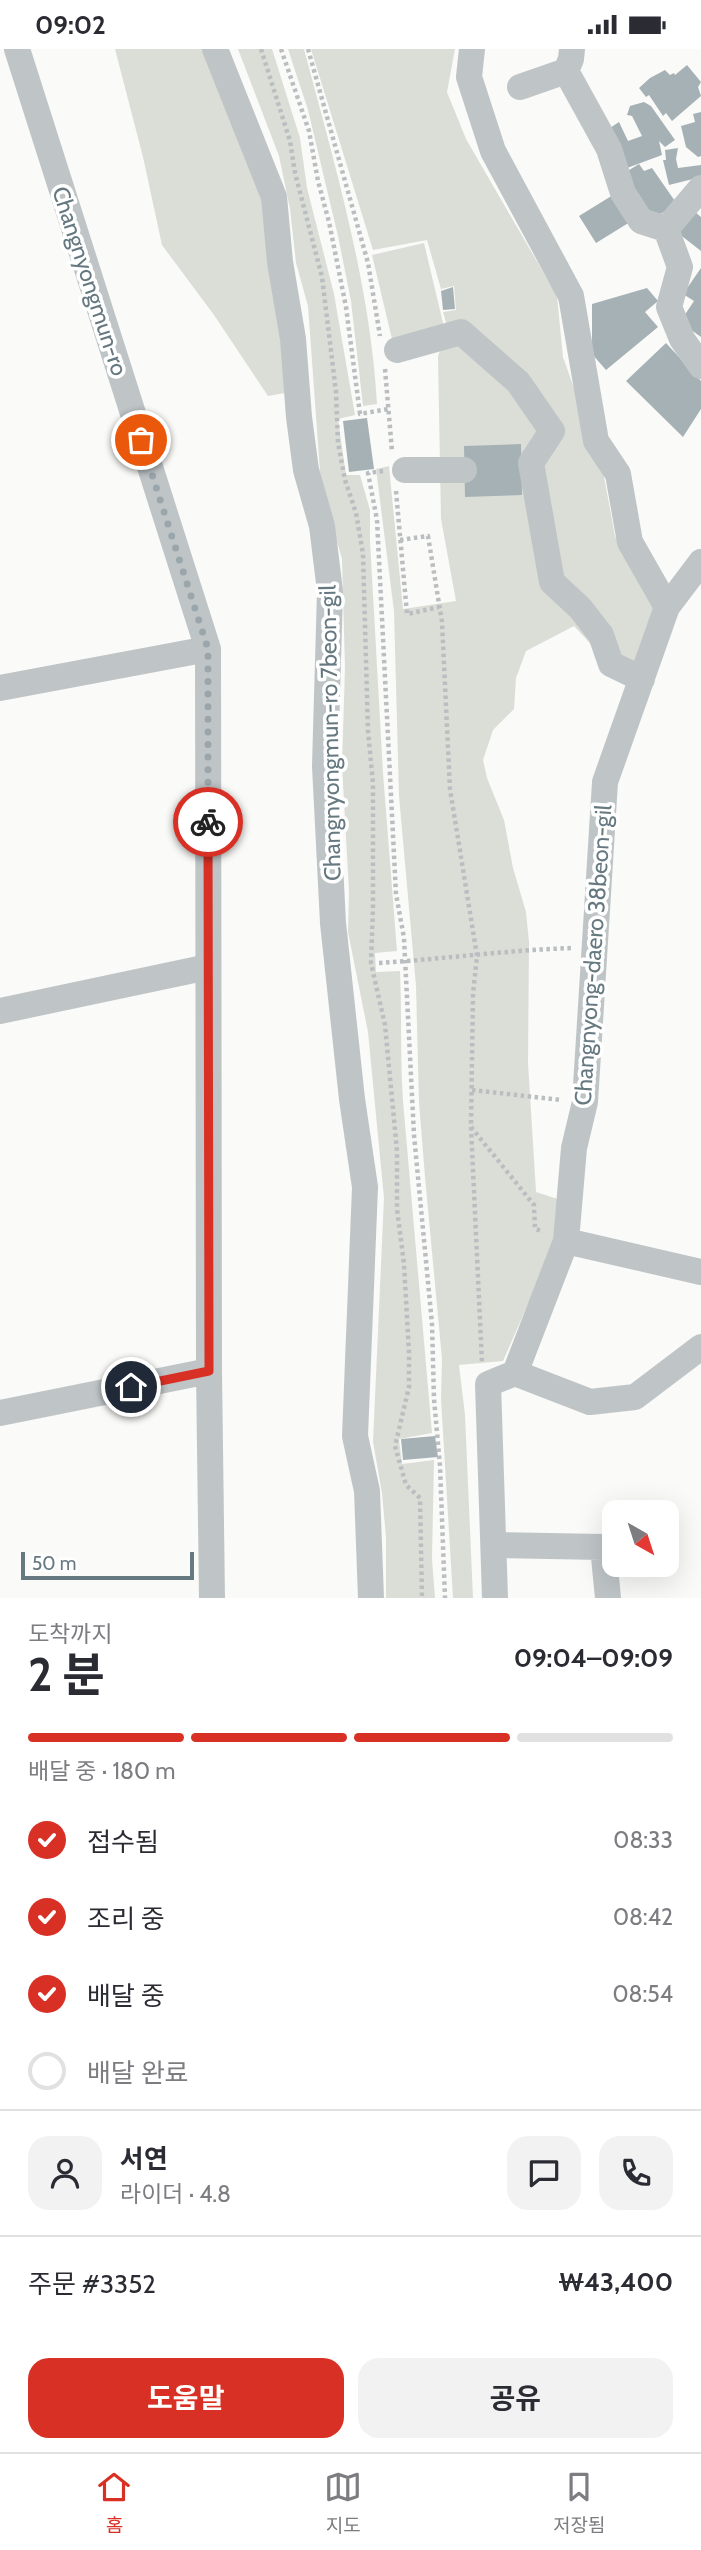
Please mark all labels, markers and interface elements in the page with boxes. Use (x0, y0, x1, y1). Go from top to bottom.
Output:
text: 09:02 (35, 9, 106, 41)
street label: Changnyongmun-ro (46, 183, 134, 379)
pin (111, 410, 171, 470)
icon: bag (122, 421, 160, 459)
street label: Changnyongmun-ro 7beon-gil (313, 584, 347, 881)
courier (173, 787, 243, 857)
icon: bike (189, 803, 227, 841)
street label: Changnyong-daero 38beon-gil (569, 803, 618, 1106)
pin (101, 1357, 161, 1417)
icon: home (112, 1368, 150, 1406)
north arrow (602, 1500, 679, 1577)
map controls (602, 1500, 679, 1577)
scale bar (21, 1549, 194, 1581)
text: 50 m (32, 1552, 76, 1575)
text: 도착까지 (28, 1620, 113, 1648)
text: 09:04–09:09 (514, 1642, 673, 1674)
text: 2 분 (28, 1647, 105, 1703)
text: 배달 중 · 180 m (28, 1757, 175, 1785)
icon: check (28, 1821, 66, 1859)
text: 접수됨 (87, 1826, 159, 1858)
text: 08:33 (613, 1826, 673, 1854)
icon: check (28, 1898, 66, 1936)
text: 조리 중 (87, 1903, 165, 1935)
text: 08:42 (613, 1903, 673, 1931)
icon: check (28, 1975, 66, 2013)
text: 배달 중 (87, 1980, 165, 2012)
text: 08:54 (612, 1980, 673, 2008)
text: 배달 완료 (87, 2057, 189, 2089)
button: person (28, 2136, 102, 2210)
button: chat (507, 2136, 581, 2210)
button: phone (599, 2136, 673, 2210)
text: 서연 (120, 2143, 168, 2175)
text: 라이더 · 4.8 (120, 2180, 231, 2208)
text: ₩43,400 (559, 2266, 673, 2298)
text: 주문 #3352 (28, 2268, 156, 2300)
button: 도움말 (28, 2358, 344, 2438)
button: 공유 (358, 2358, 673, 2438)
tab: 홈 (95, 2468, 133, 2537)
tab: 지도 (324, 2468, 362, 2537)
tab: 저장됨 (553, 2468, 606, 2537)

